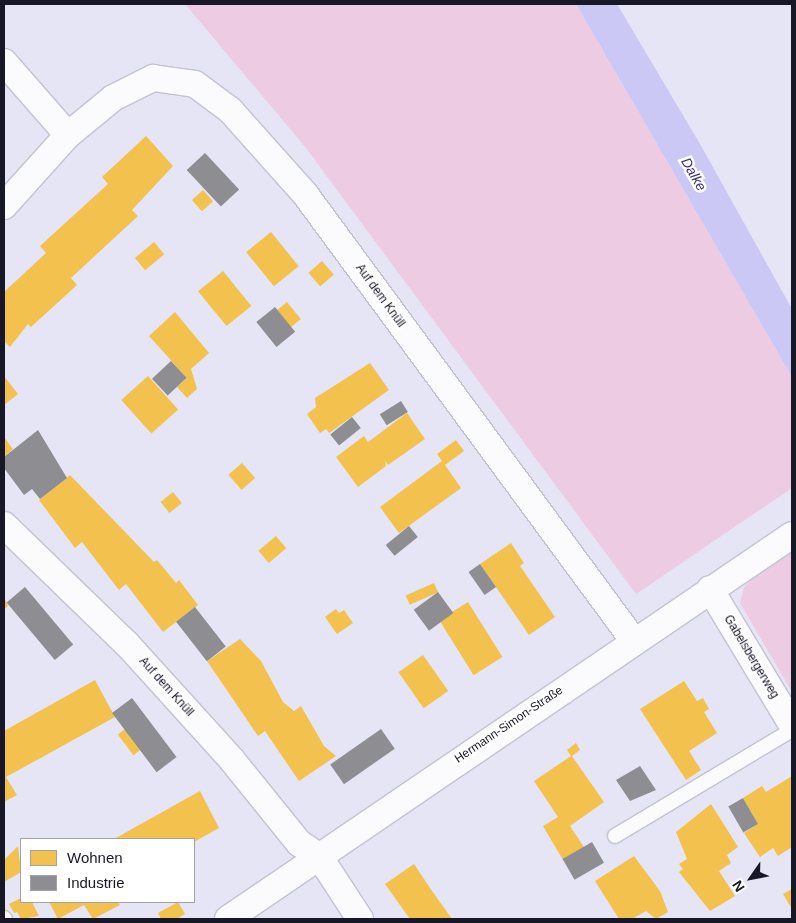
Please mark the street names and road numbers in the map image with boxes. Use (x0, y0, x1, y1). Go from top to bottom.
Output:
street label: Auf dem Knüll (352, 262, 408, 330)
street label: Gabelsbergerweg (720, 613, 782, 701)
street label: Auf dem Knüll (136, 654, 196, 720)
street label: Hermann-Simon-Straße (452, 683, 566, 767)

